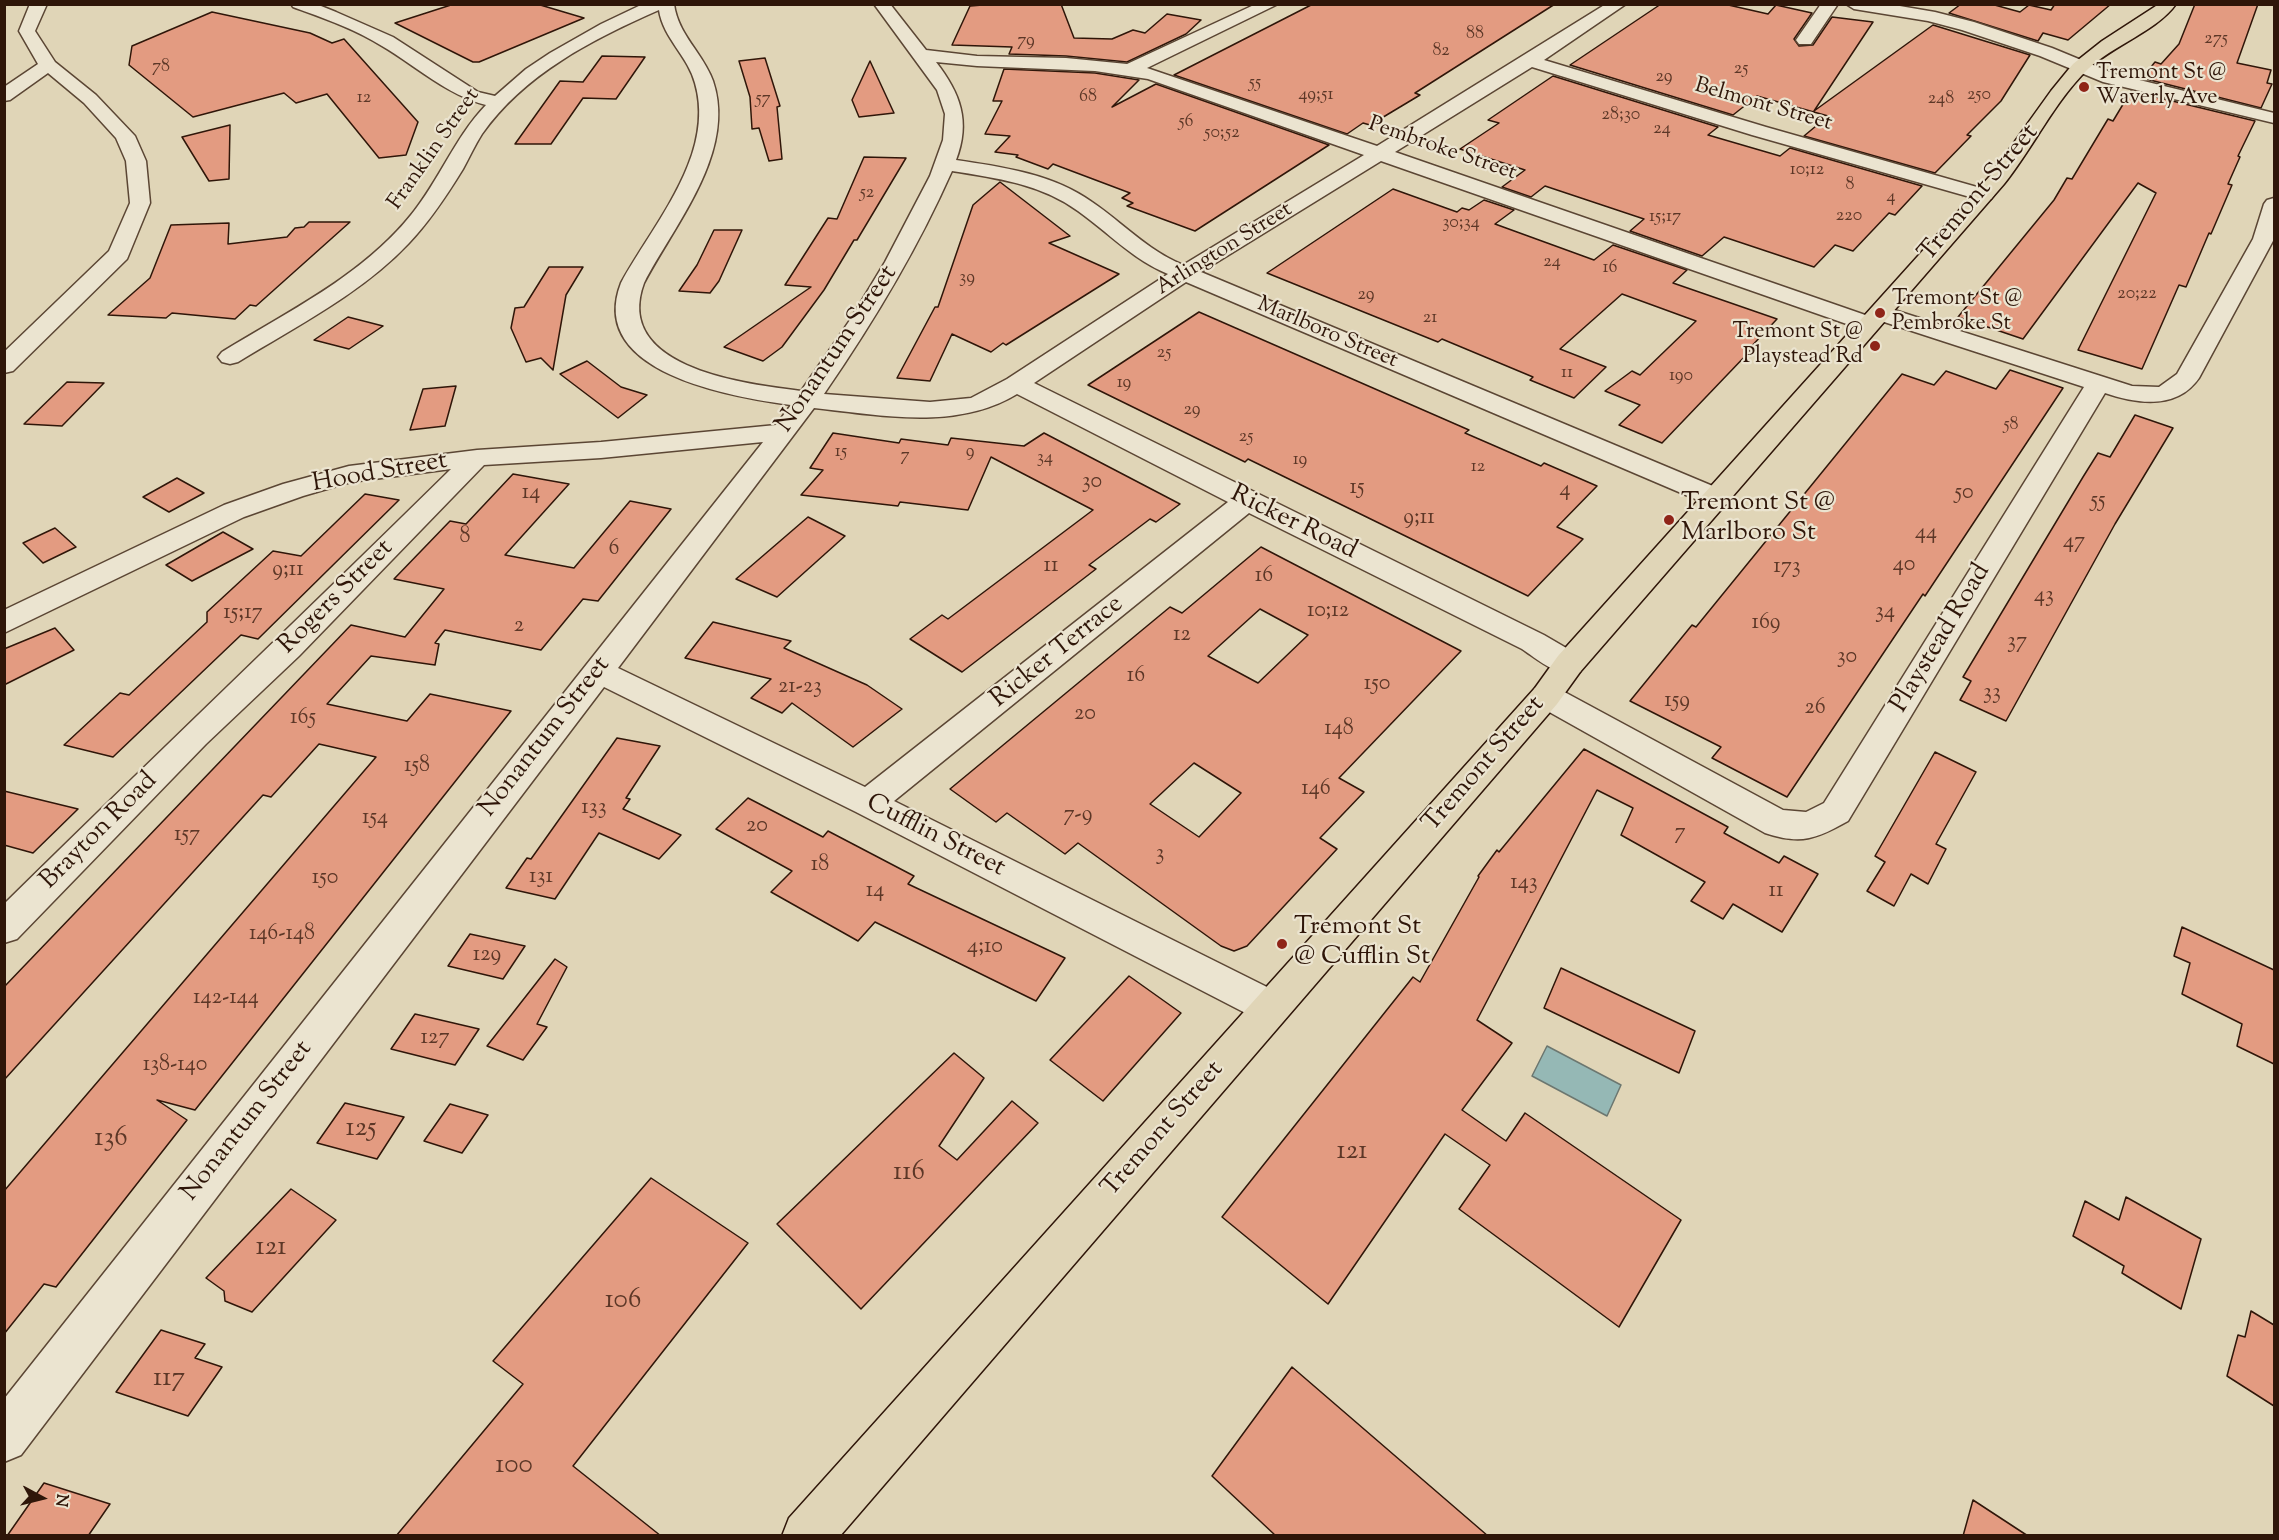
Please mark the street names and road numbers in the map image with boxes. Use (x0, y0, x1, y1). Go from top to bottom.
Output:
street label: Belmont Street (1691, 74, 1835, 138)
street label: Franklin Street (383, 84, 487, 216)
street label: Pembroke Street (1364, 112, 1520, 188)
street label: Tremont Street (1913, 119, 2047, 269)
street label: Arlington Street (1152, 198, 1298, 302)
street label: Nonantum Street (771, 260, 905, 440)
street label: Marlboro Street (1253, 292, 1401, 376)
street label: Hood Street (310, 447, 450, 501)
street label: Ricker Road (1225, 480, 1361, 568)
street label: Rogers Street (273, 534, 401, 662)
street label: Playstead Road (1885, 559, 1999, 719)
street label: Ricker Terrace (985, 590, 1131, 716)
street label: Nonantum Street (474, 652, 618, 824)
street label: Tremont Street (1417, 691, 1553, 839)
street label: Brayton Road (35, 767, 165, 897)
street label: Cufflin Street (860, 789, 1010, 885)
street label: Nonantum Street (176, 1036, 320, 1208)
street label: Tremont Street (1096, 1056, 1232, 1204)

